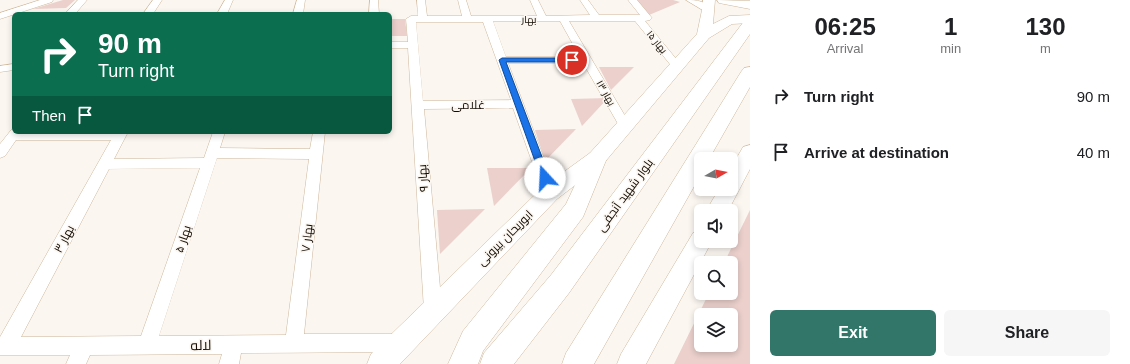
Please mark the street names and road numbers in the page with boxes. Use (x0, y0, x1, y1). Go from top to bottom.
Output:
street label: بهار (521, 14, 536, 26)
street label: بهار ۱۵ (644, 28, 670, 56)
street label: بهار ۱۳ (593, 78, 618, 108)
street label: غلامی (451, 98, 485, 112)
street label: بلوار شهید آنجفی (594, 156, 656, 234)
street label: بهار ۹ (415, 164, 431, 192)
street label: ابوریحان بیرونی (474, 207, 536, 269)
street label: بهار ۳ (51, 223, 77, 255)
street label: بهار ۷ (298, 223, 316, 253)
street label: بهار ۵ (172, 224, 194, 254)
street label: لاله (190, 337, 212, 353)

